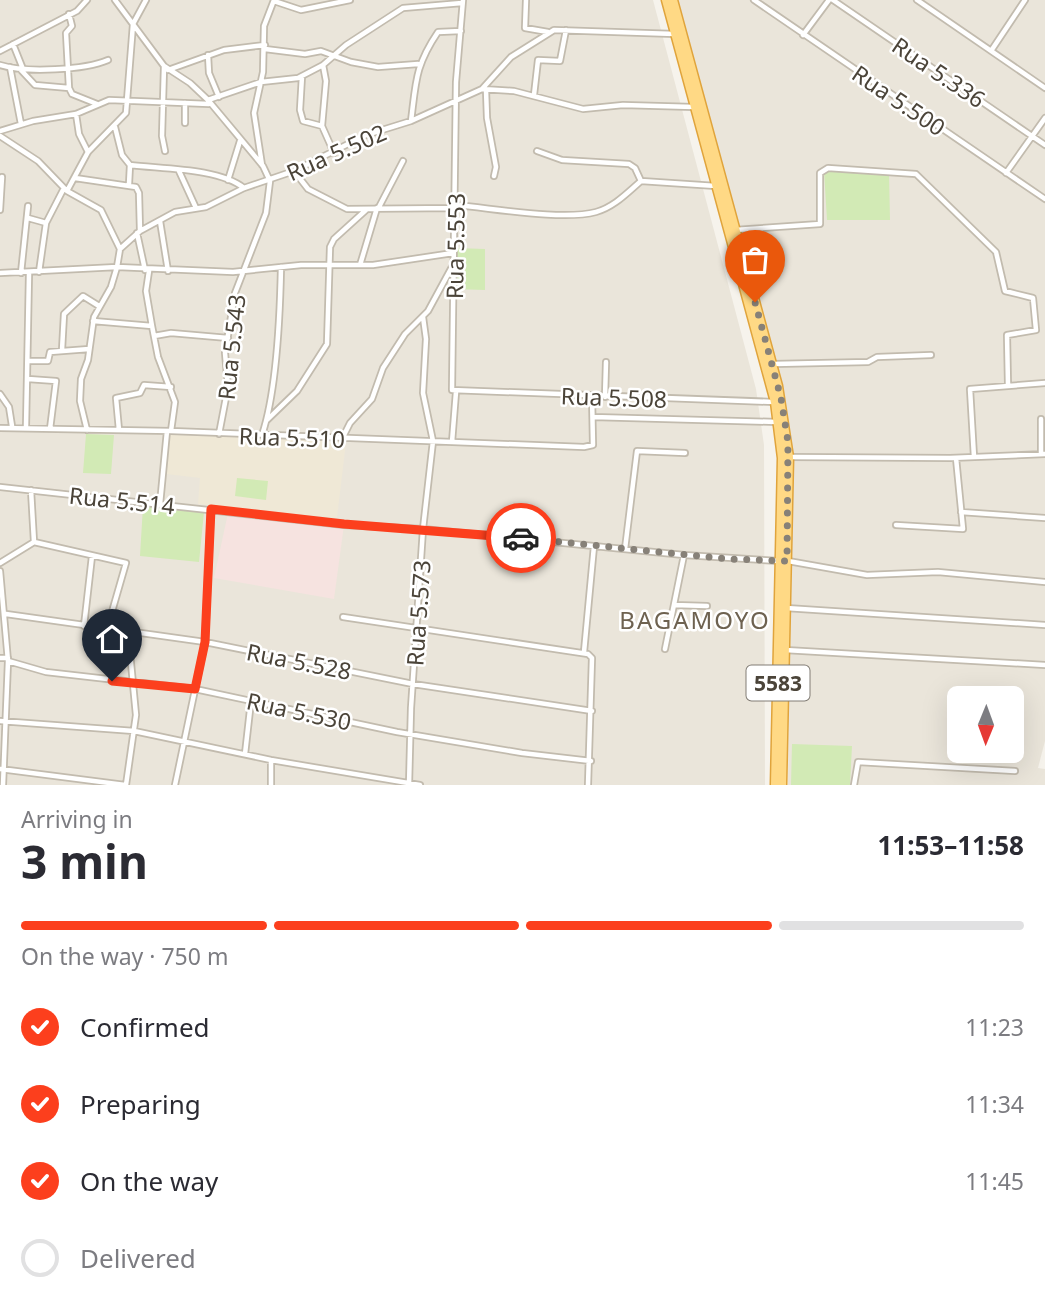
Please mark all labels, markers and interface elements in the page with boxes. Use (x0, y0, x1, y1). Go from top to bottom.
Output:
street label: Rua 5.336 (886, 29, 992, 115)
street label: Rua 5.500 (846, 57, 952, 143)
street label: Rua 5.502 (281, 116, 391, 188)
street label: Rua 5.553 (438, 193, 472, 299)
pin (725, 230, 785, 302)
icon: bag (736, 241, 774, 279)
street label: Rua 5.543 (210, 293, 252, 401)
street label: Rua 5.508 (560, 379, 668, 415)
street label: Rua 5.510 (238, 419, 346, 455)
street label: Rua 5.514 (68, 479, 176, 521)
courier (486, 503, 556, 573)
icon: car (502, 519, 540, 557)
street label: Rua 5.573 (398, 559, 438, 667)
district label: BAGAMOYO (619, 603, 771, 636)
pin (82, 609, 142, 681)
icon: home (93, 620, 131, 658)
street label: Rua 5.528 (244, 635, 354, 687)
road number: 5583 (746, 666, 810, 700)
street label: Rua 5.530 (244, 684, 354, 738)
north arrow (947, 686, 1024, 763)
map controls (947, 686, 1024, 763)
text: Arriving in (21, 803, 133, 835)
text: 11:53–11:58 (877, 827, 1024, 863)
text: 3 min (21, 830, 148, 892)
text: On the way · 750 m (21, 940, 228, 972)
icon: check (21, 1008, 59, 1046)
text: Confirmed (80, 1009, 210, 1045)
text: 11:23 (965, 1011, 1024, 1043)
icon: check (21, 1085, 59, 1123)
text: Preparing (80, 1086, 201, 1122)
text: 11:34 (965, 1088, 1024, 1120)
icon: check (21, 1162, 59, 1200)
text: On the way (80, 1163, 218, 1199)
text: 11:45 (965, 1165, 1024, 1197)
text: Delivered (80, 1240, 196, 1276)

